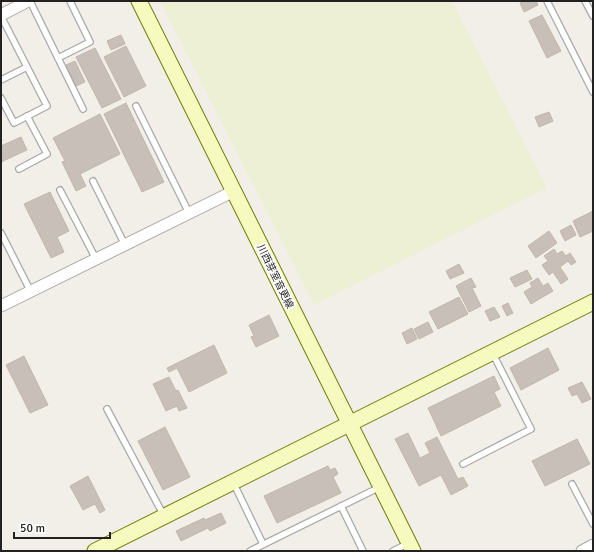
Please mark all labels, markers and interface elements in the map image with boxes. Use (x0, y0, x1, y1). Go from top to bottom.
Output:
street label: 川西芽室音更線 (254, 242, 296, 311)
scale bar (14, 514, 110, 540)
text: 50 m (20, 521, 45, 536)

